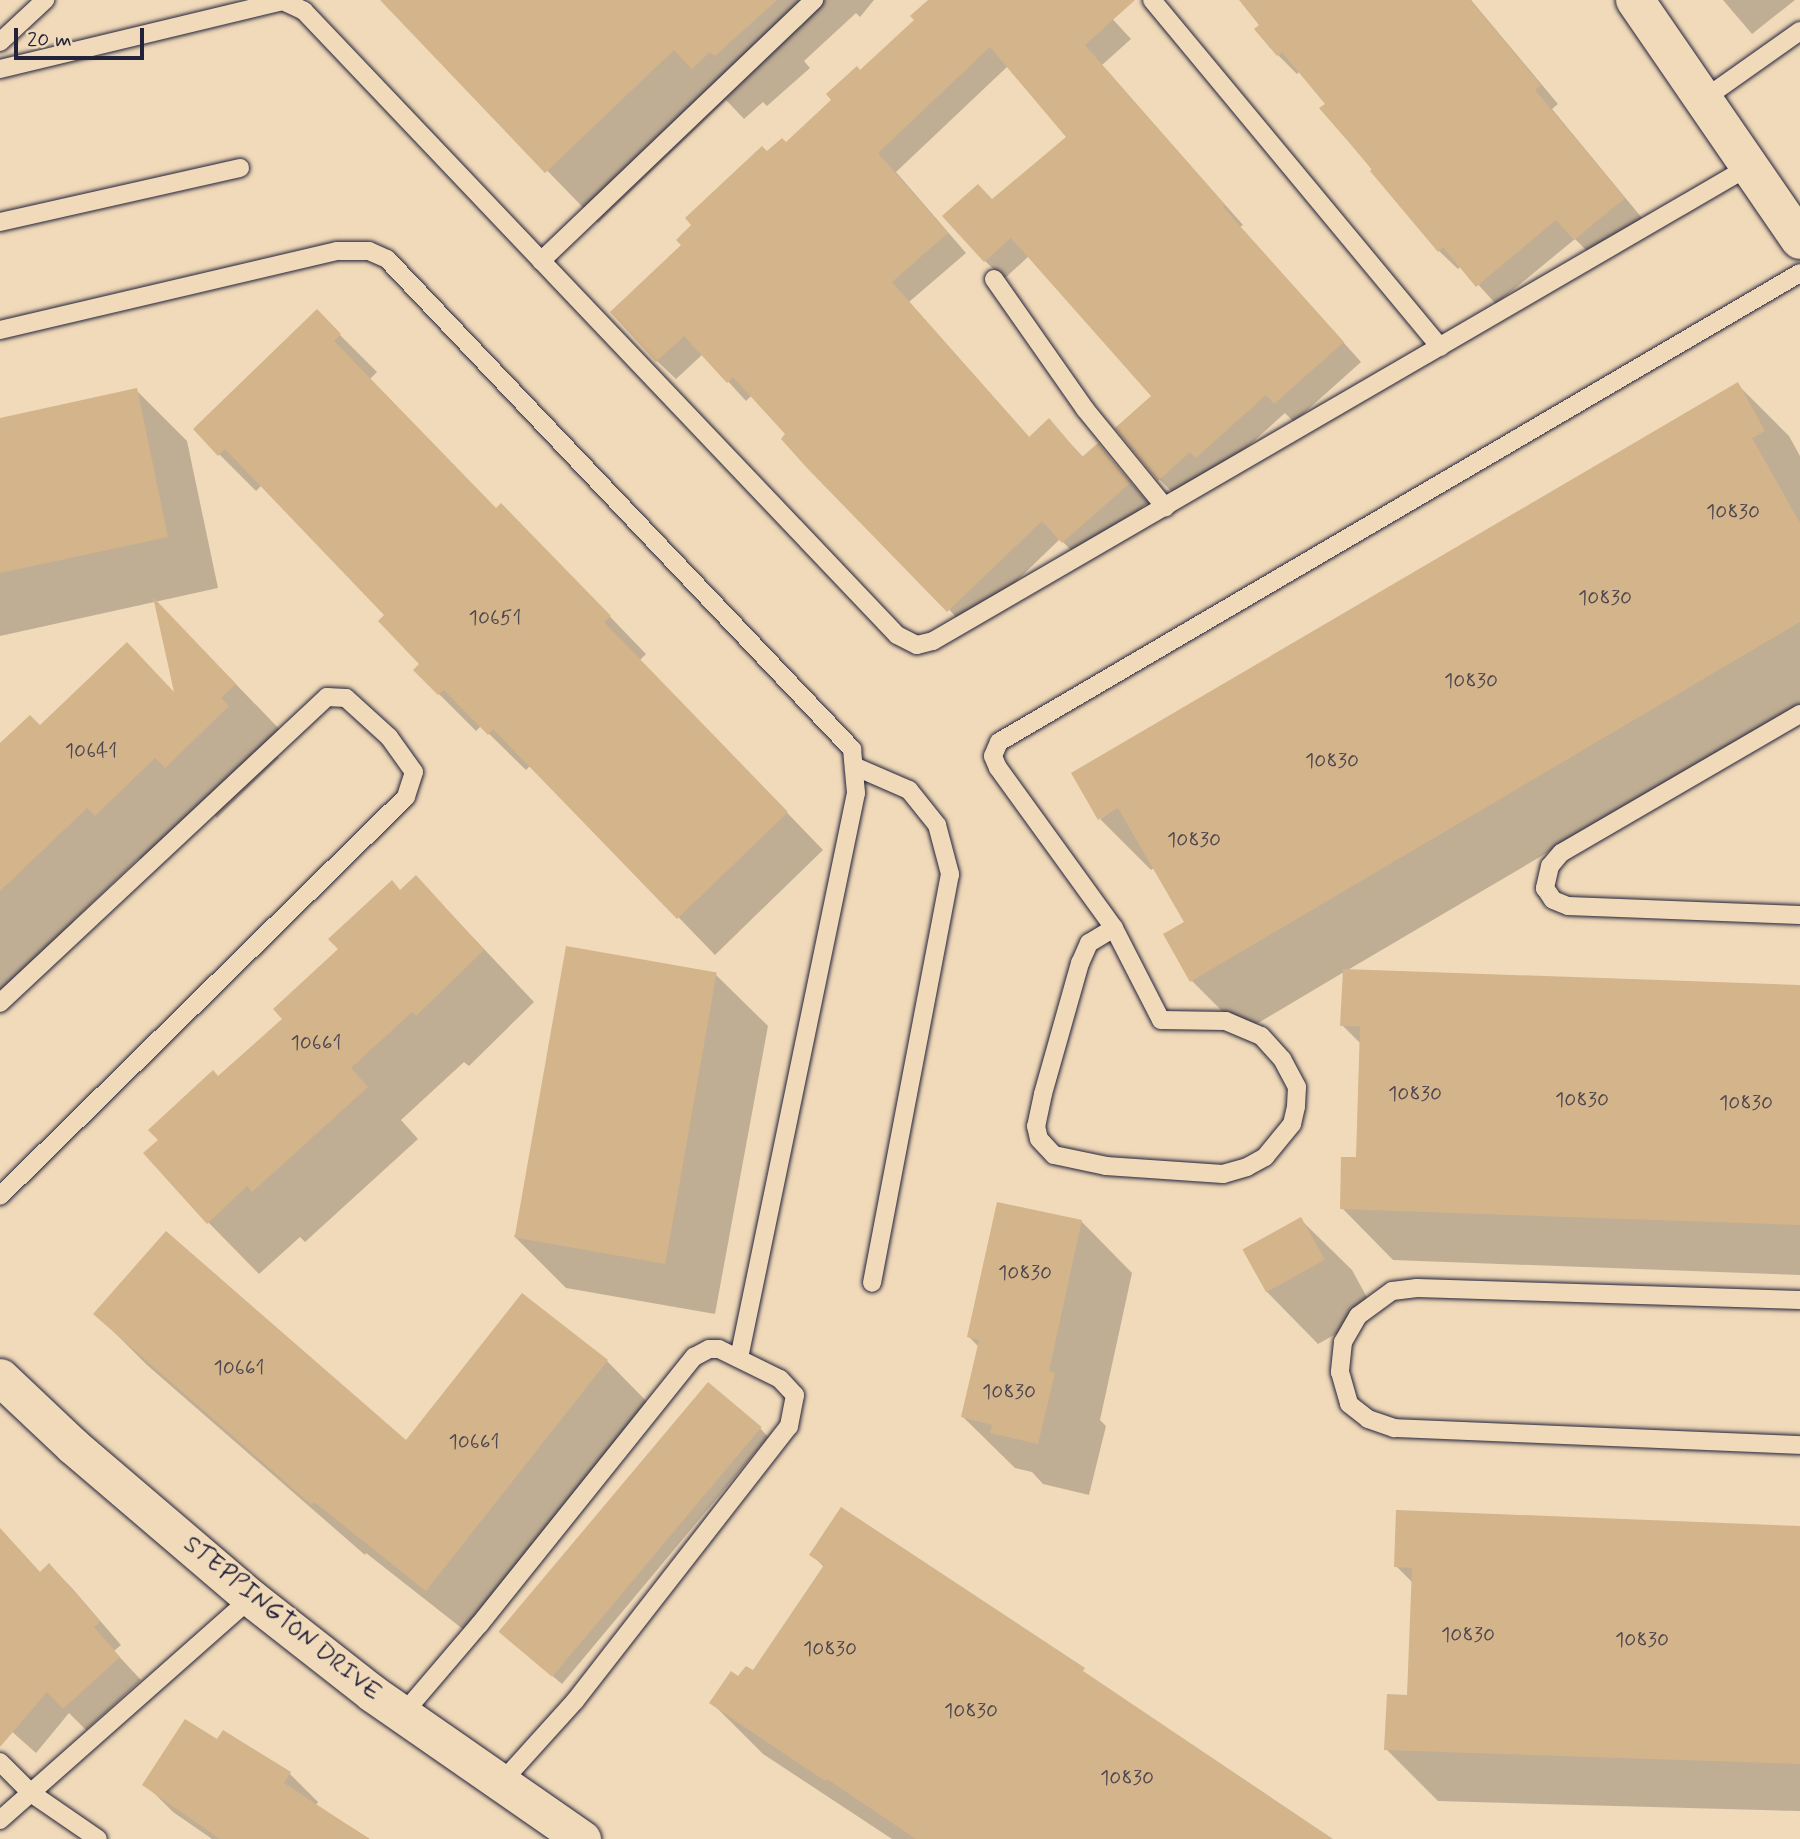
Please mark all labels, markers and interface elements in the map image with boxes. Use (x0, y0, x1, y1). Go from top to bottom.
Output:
scale bar (18, 14, 147, 58)
text: 20 m (27, 26, 72, 54)
house number: 10830 (1706, 499, 1760, 525)
house number: 10830 (1578, 585, 1632, 611)
house number: 10651 (469, 605, 521, 631)
house number: 10830 (1444, 668, 1498, 694)
house number: 10641 (65, 738, 117, 764)
house number: 10830 (1305, 748, 1359, 774)
house number: 10830 (1167, 827, 1221, 853)
house number: 10661 (290, 1030, 342, 1056)
house number: 10830 (1388, 1081, 1442, 1107)
house number: 10830 (1555, 1087, 1609, 1113)
house number: 10830 (1719, 1090, 1773, 1116)
house number: 10830 (998, 1260, 1052, 1286)
house number: 10661 (213, 1355, 265, 1381)
house number: 10830 (982, 1379, 1036, 1405)
house number: 10661 (448, 1429, 500, 1455)
street label: STEPPINGTON DRIVE (177, 1530, 387, 1708)
house number: 10830 (1441, 1622, 1495, 1648)
house number: 10830 (1615, 1627, 1669, 1653)
house number: 10830 (803, 1636, 857, 1662)
house number: 10830 (944, 1698, 998, 1724)
house number: 10830 (1100, 1765, 1154, 1791)

